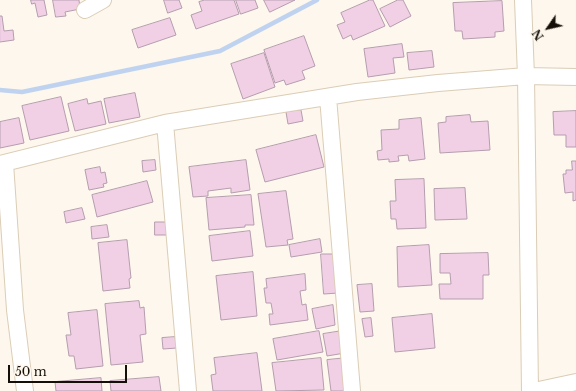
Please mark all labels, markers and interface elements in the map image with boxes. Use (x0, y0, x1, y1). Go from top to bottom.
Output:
north arrow (528, 8, 568, 48)
text: N (529, 27, 547, 43)
scale bar (10, 357, 129, 383)
text: 50 m (15, 364, 47, 379)

